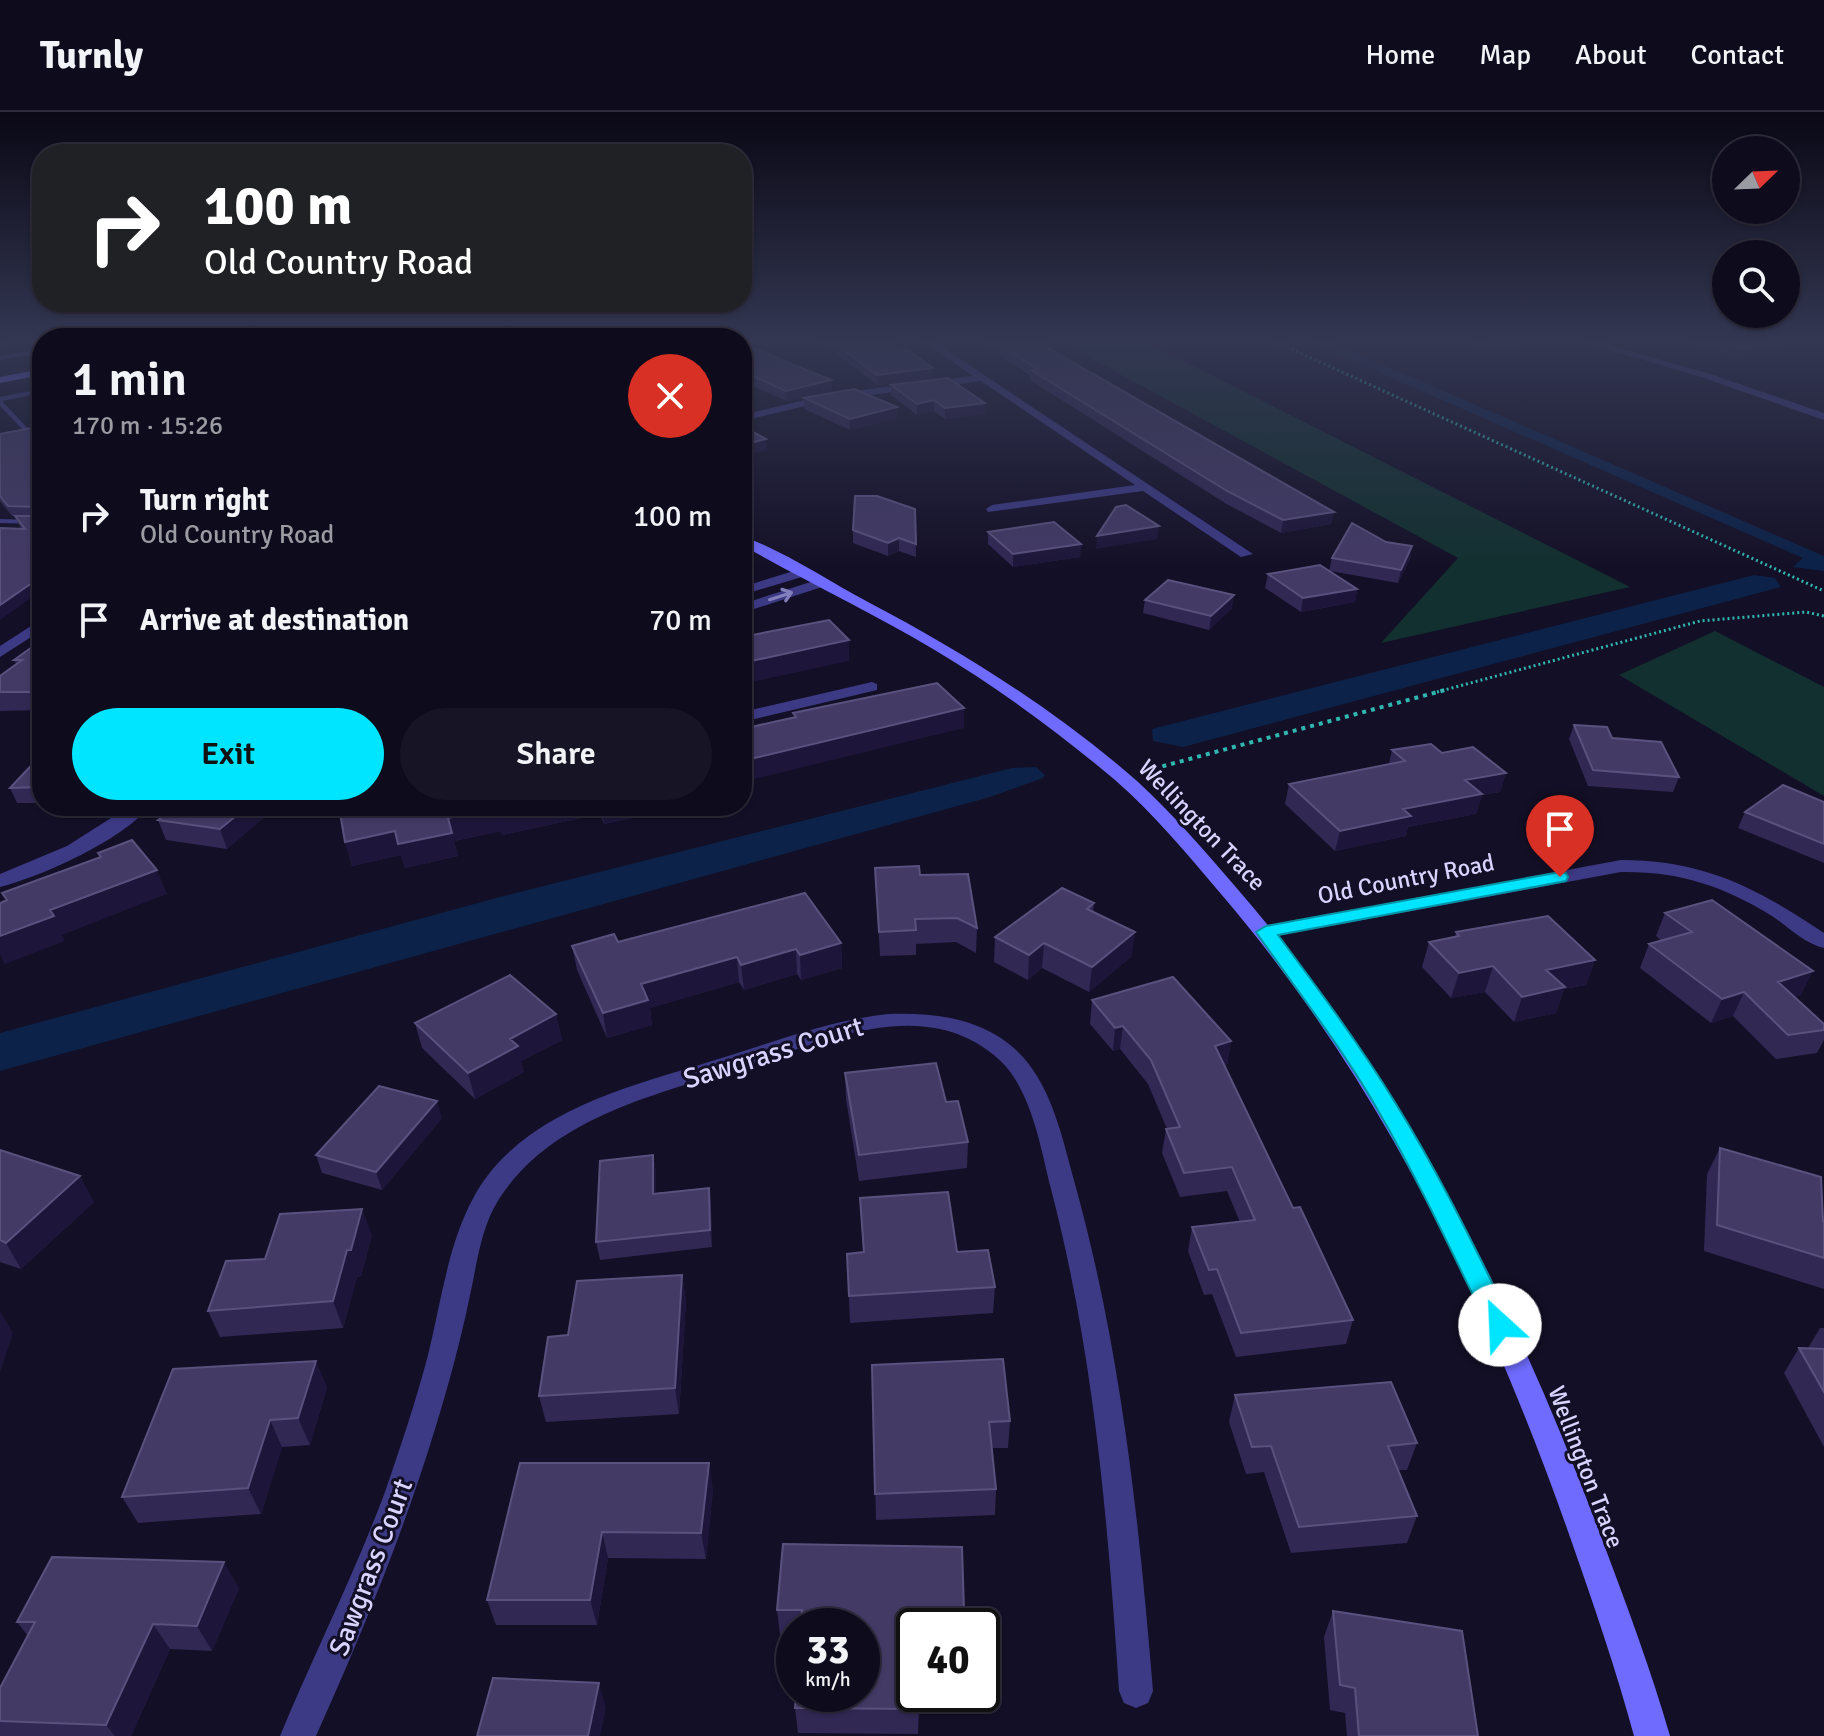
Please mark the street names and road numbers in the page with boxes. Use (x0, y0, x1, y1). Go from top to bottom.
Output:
street label: Wellington Trace (1132, 753, 1272, 897)
street label: Old Country Road (1315, 847, 1497, 911)
street label: Sawgrass Court (679, 1009, 868, 1097)
street label: Wellington Trace (1541, 1382, 1631, 1552)
street label: Sawgrass Court (322, 1474, 420, 1661)

